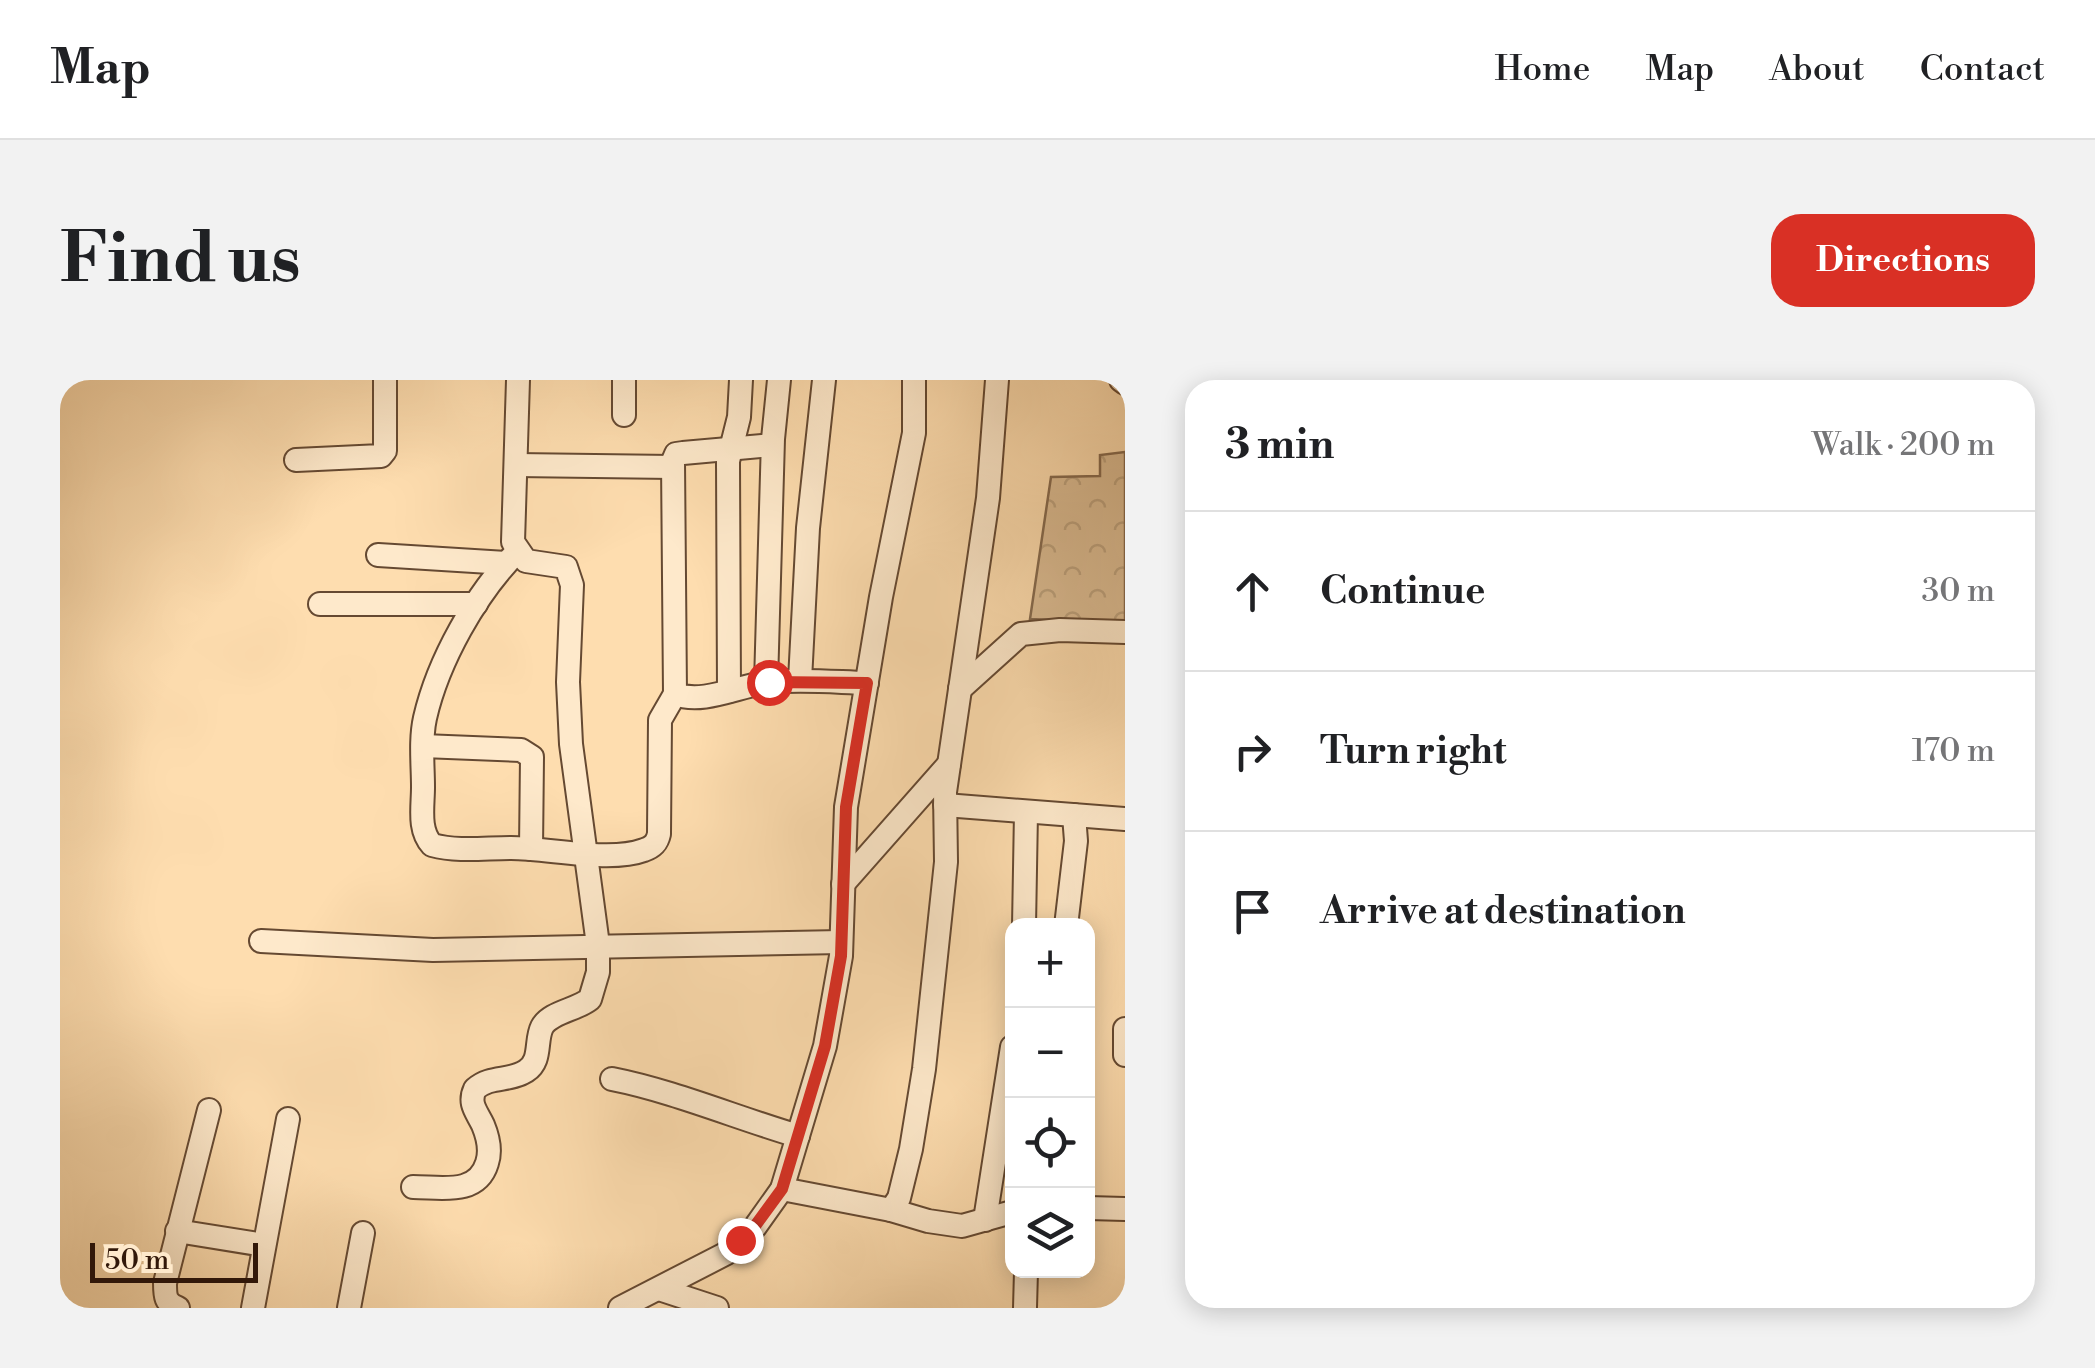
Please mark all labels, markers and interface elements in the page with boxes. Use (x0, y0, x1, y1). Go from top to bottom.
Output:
text: Map (50, 39, 151, 99)
text: Home (1494, 48, 1590, 91)
text: Map (1645, 48, 1714, 91)
text: About (1769, 48, 1865, 91)
text: Contact (1920, 48, 2045, 91)
button: Directions (1771, 214, 2035, 307)
text: Find us (60, 216, 301, 304)
text: 3 min (1225, 419, 1334, 472)
text: Walk · 200 m (1812, 425, 1995, 465)
icon: ahead (1225, 564, 1280, 619)
text: Continue (1320, 568, 1485, 615)
text: 30 m (1921, 571, 1995, 611)
route start (747, 660, 793, 706)
icon: right (1225, 724, 1280, 779)
text: Turn right (1320, 728, 1506, 775)
text: 170 m (1912, 731, 1995, 771)
icon: arrive (1225, 884, 1280, 939)
text: Arrive at destination (1320, 888, 1686, 935)
map controls (1005, 918, 1095, 1278)
button: + (1005, 918, 1095, 1008)
button: − (1005, 1008, 1095, 1098)
button: locate (1005, 1098, 1095, 1188)
button: layers (1005, 1188, 1095, 1278)
route end (718, 1218, 764, 1264)
scale bar (90, 1238, 258, 1283)
text: 50 m (105, 1243, 169, 1278)

